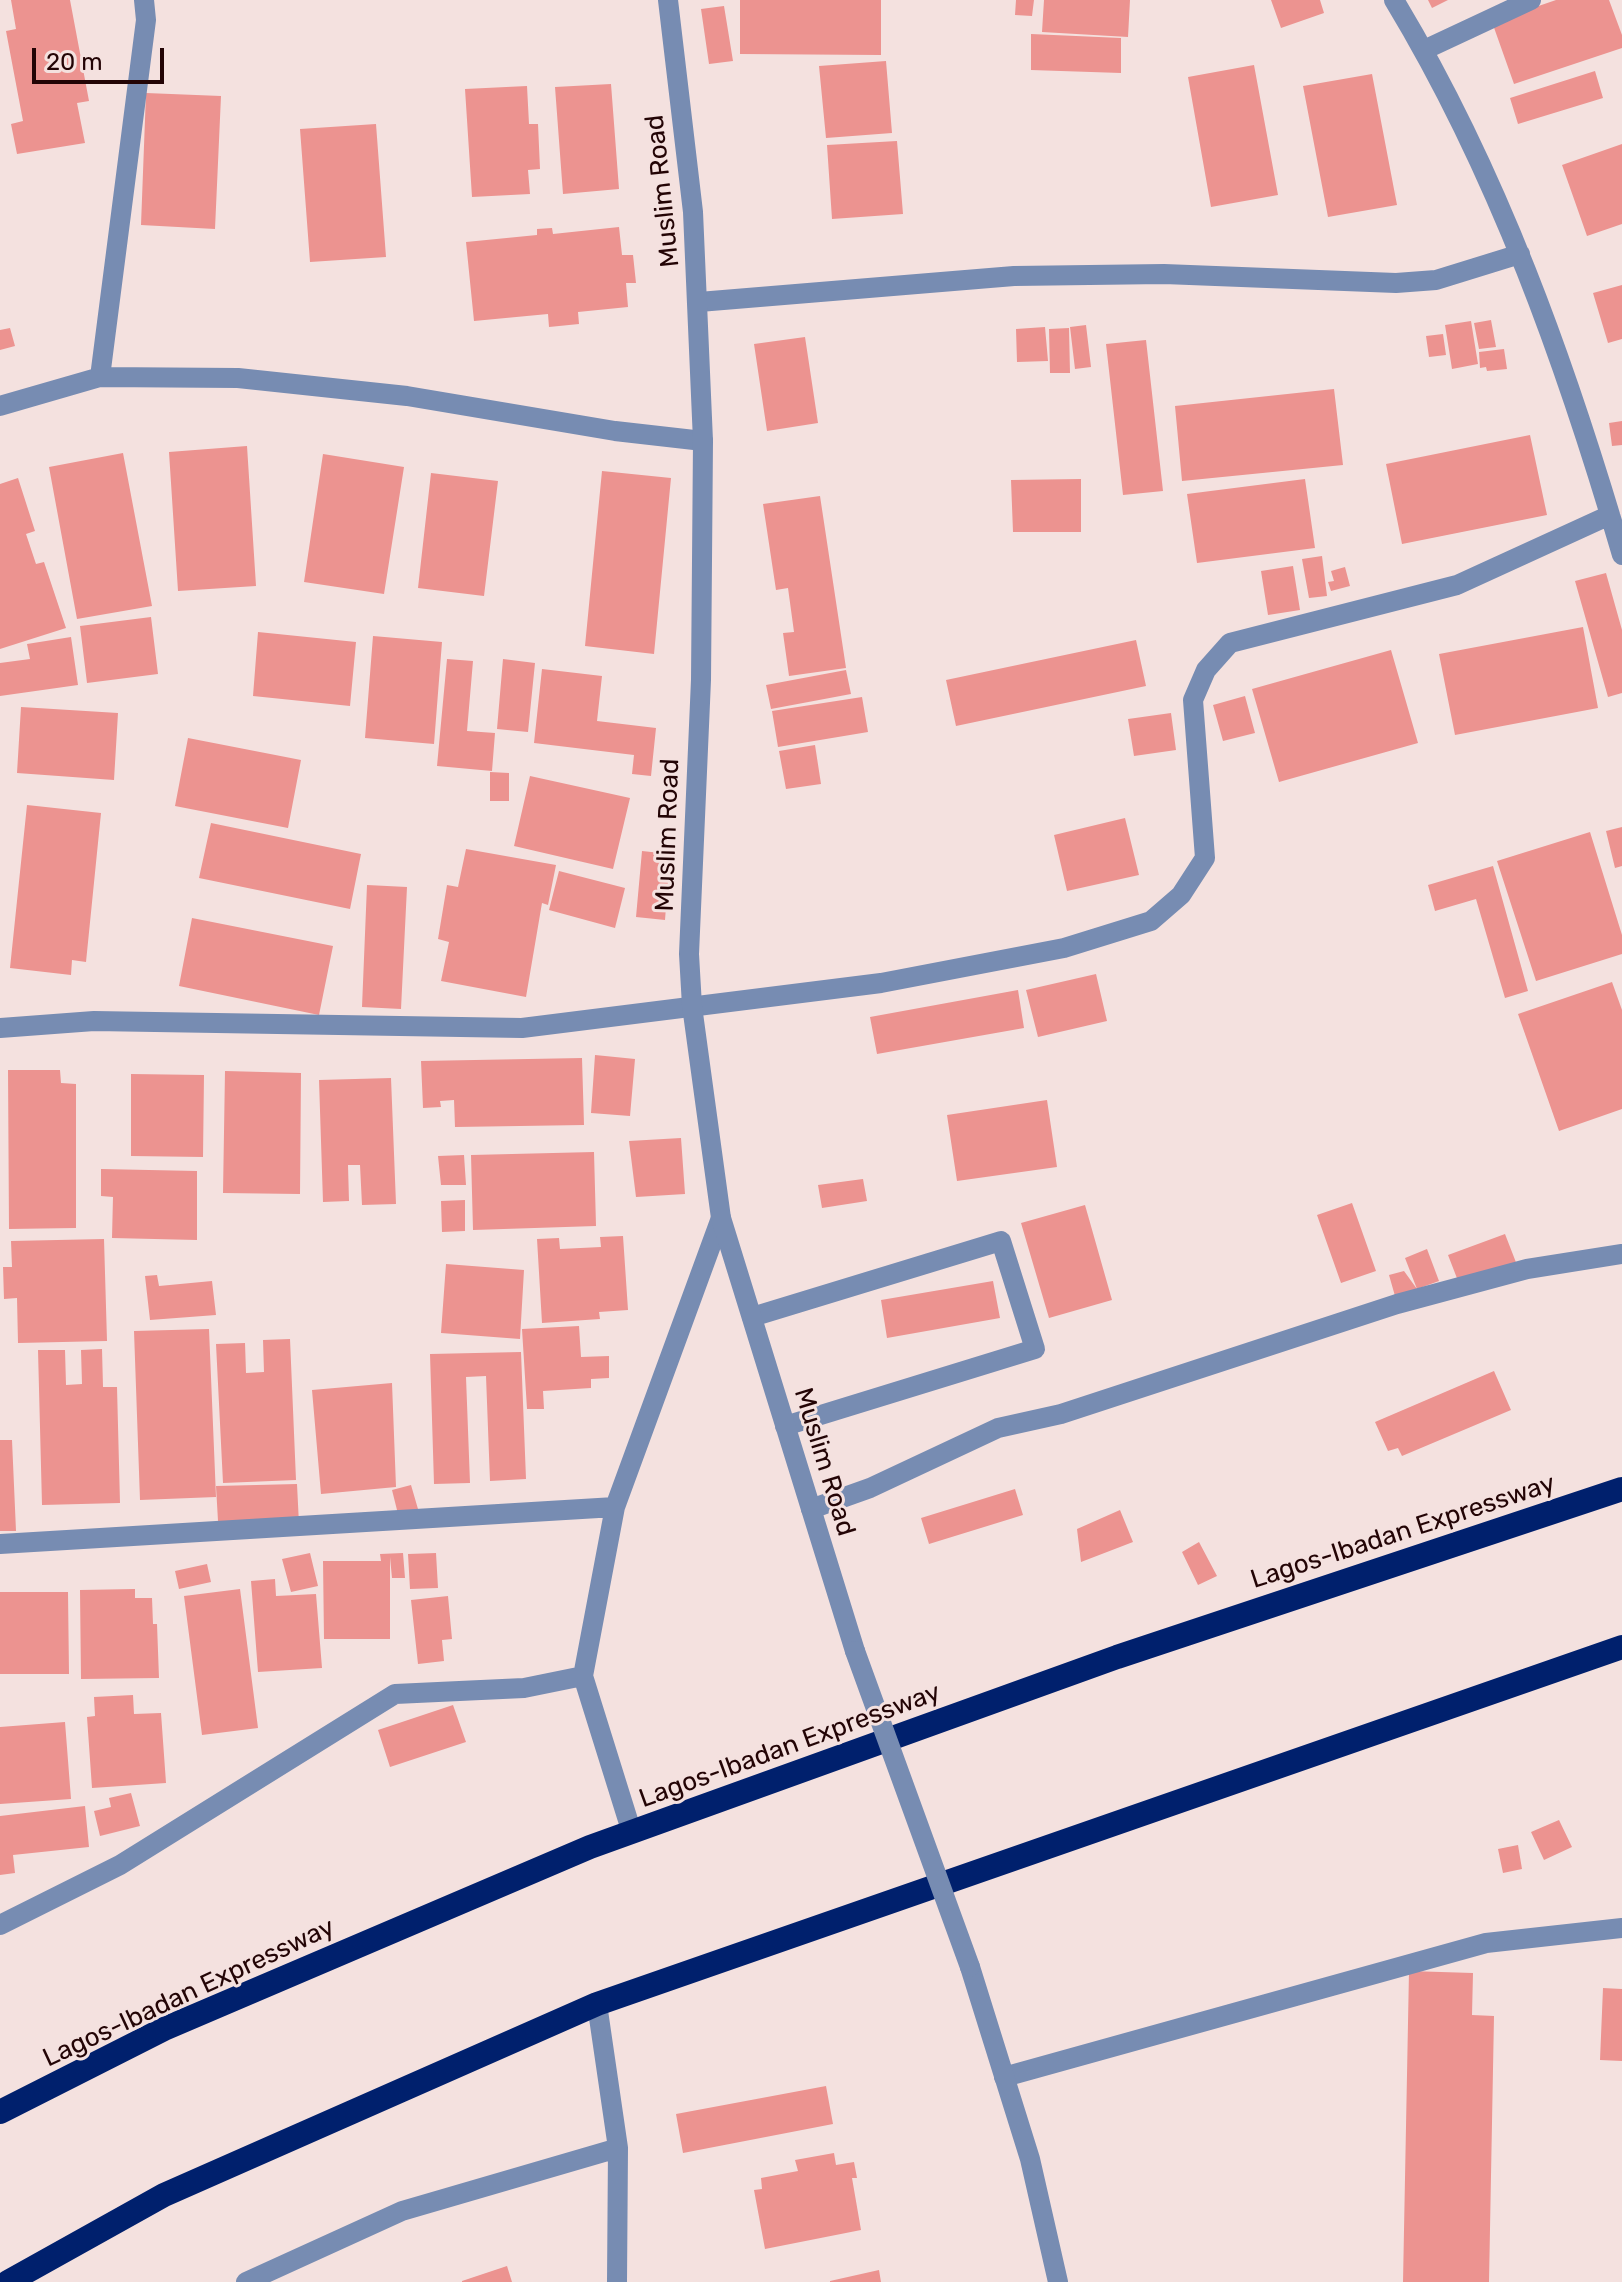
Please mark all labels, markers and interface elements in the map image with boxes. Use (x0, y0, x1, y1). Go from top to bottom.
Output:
scale bar (36, 32, 168, 82)
text: 20 m (46, 48, 103, 76)
street label: Muslim Road (639, 113, 687, 269)
street label: Muslim Road (650, 758, 686, 912)
street label: Muslim Road (787, 1384, 861, 1540)
street label: Lagos-Ibadan Expressway (1247, 1468, 1559, 1596)
street label: Lagos-Ibadan Expressway (635, 1677, 945, 1815)
street label: Lagos-Ibadan Expressway (38, 1912, 340, 2074)

